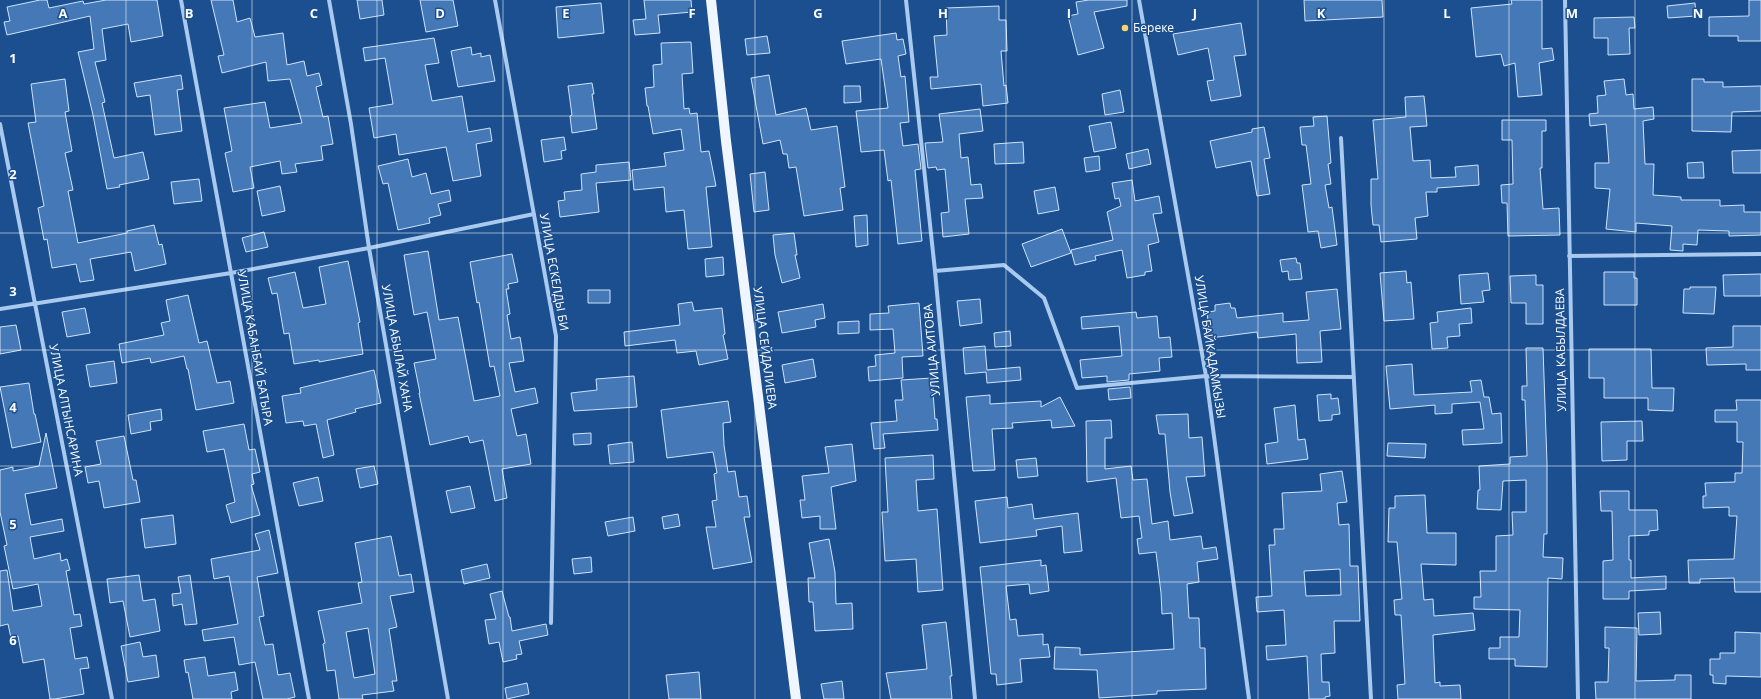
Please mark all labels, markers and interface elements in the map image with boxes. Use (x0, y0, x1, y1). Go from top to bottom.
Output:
text: A (59, 4, 68, 22)
text: B (185, 4, 194, 22)
text: C (310, 4, 318, 22)
text: D (435, 4, 445, 22)
text: E (562, 4, 570, 22)
text: F (688, 4, 696, 22)
text: G (813, 4, 823, 22)
text: H (938, 4, 948, 22)
text: I (1067, 4, 1071, 22)
text: J (1192, 4, 1197, 22)
text: K (1317, 4, 1326, 22)
text: L (1443, 4, 1451, 22)
text: M (1566, 4, 1578, 22)
text: N (1693, 4, 1703, 22)
place label: Береке (1133, 19, 1174, 36)
marker: Береке (1120, 23, 1130, 33)
text: 1 (9, 49, 17, 67)
text: 2 (9, 165, 17, 183)
street label: УЛИЦА ЕСКЕЛДЫ БИ (536, 212, 573, 332)
street label: УЛИЦА КАБАНБАЙ БАТЫРА (233, 269, 278, 427)
street label: УЛИЦА БАЙКАДАМКЫЗЫ (1191, 274, 1230, 420)
text: 3 (9, 282, 17, 300)
street label: УЛИЦА АБЫЛАЙ ХАНА (378, 283, 417, 413)
street label: УЛИЦА СЕЙДАЛИЕВА (750, 286, 781, 411)
street label: УЛИЦА КАБЫЛДАЕВА (1551, 288, 1570, 412)
street label: УЛИЦА АИТОВА (919, 303, 944, 397)
street label: УЛИЦА АЛТЫНСАРИНА (45, 342, 88, 478)
text: 4 (9, 398, 17, 416)
text: 5 (9, 515, 17, 533)
text: 6 (9, 631, 17, 649)

